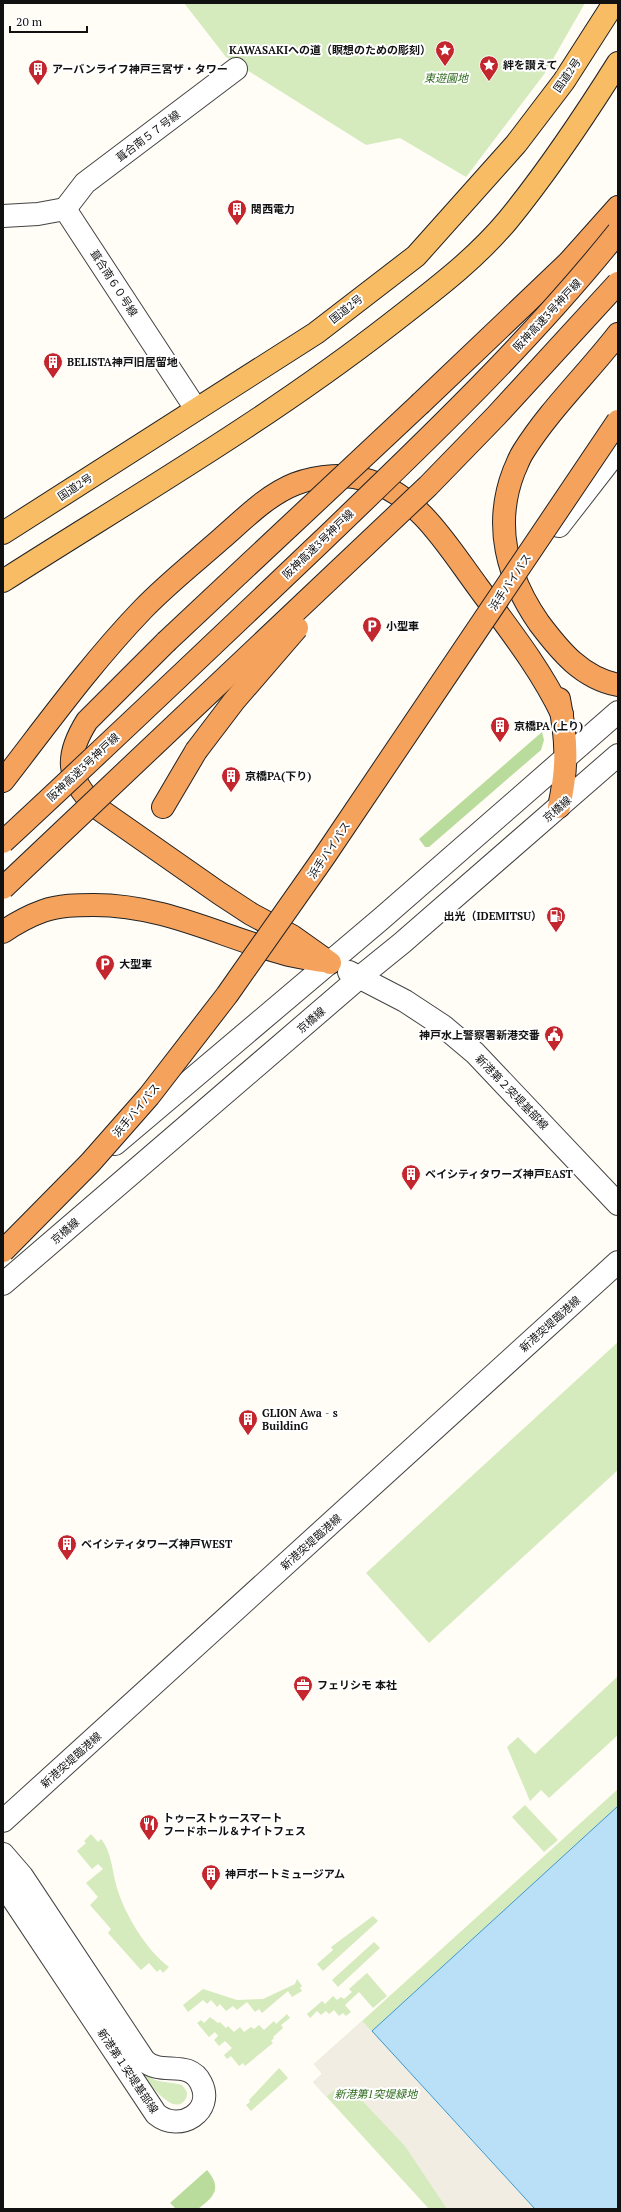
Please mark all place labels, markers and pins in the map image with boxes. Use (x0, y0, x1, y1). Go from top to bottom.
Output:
place icon: KAWASAKIへの道（瞑想のための彫刻） (434, 39, 456, 67)
place label: KAWASAKIへの道（瞑想のための彫刻） (229, 43, 431, 57)
place icon: 絆を讃えて (478, 54, 500, 82)
building icon: アーバンライフ神戸三宮ザ・タワー (27, 58, 49, 86)
place label: 絆を讃えて (503, 58, 557, 72)
place label: アーバンライフ神戸三宮ザ・タワー (52, 62, 228, 76)
building icon: 関西電力 (226, 198, 248, 226)
place label: 関西電力 (251, 202, 295, 216)
building icon: BELISTA神戸旧居留地 (42, 351, 64, 379)
place label: BELISTA神戸旧居留地 (67, 355, 178, 369)
parking icon: 小型車 (361, 615, 383, 643)
place label: 小型車 (386, 619, 419, 633)
building icon: 京橋PA (上り) (489, 715, 511, 743)
place label: 京橋PA (上り) (514, 719, 583, 733)
building icon: 京橋PA(下り) (220, 765, 242, 793)
place label: 京橋PA(下り) (245, 769, 311, 783)
fuel station icon: 出光（IDEMITSU） (545, 905, 567, 933)
place label: 出光（IDEMITSU） (444, 909, 542, 923)
parking icon: 大型車 (94, 953, 116, 981)
place label: 大型車 (119, 957, 152, 971)
public building icon: 神戸水上警察署新港交番 (543, 1024, 565, 1052)
place label: 神戸水上警察署新港交番 (419, 1028, 540, 1042)
building icon: ベイシティタワーズ神戸EAST (400, 1163, 422, 1191)
place label: ベイシティタワーズ神戸EAST (425, 1167, 574, 1181)
place label: GLION Awa‐s BuildinG (262, 1406, 338, 1433)
building icon: GLION Awa‐s BuildinG (237, 1408, 259, 1436)
building icon: ベイシティタワーズ神戸WEST (56, 1533, 78, 1561)
place label: ベイシティタワーズ神戸WEST (81, 1537, 233, 1551)
office icon: フェリシモ 本社 (292, 1674, 314, 1702)
place label: フェリシモ 本社 (317, 1678, 397, 1692)
place label: トゥーストゥースマート フードホール＆ナイトフェス (163, 1811, 306, 1838)
restaurant icon: トゥーストゥースマート フードホール＆ナイトフェス (138, 1813, 160, 1841)
building icon: 神戸ポートミュージアム (200, 1863, 222, 1891)
place label: 神戸ポートミュージアム (225, 1867, 345, 1881)

